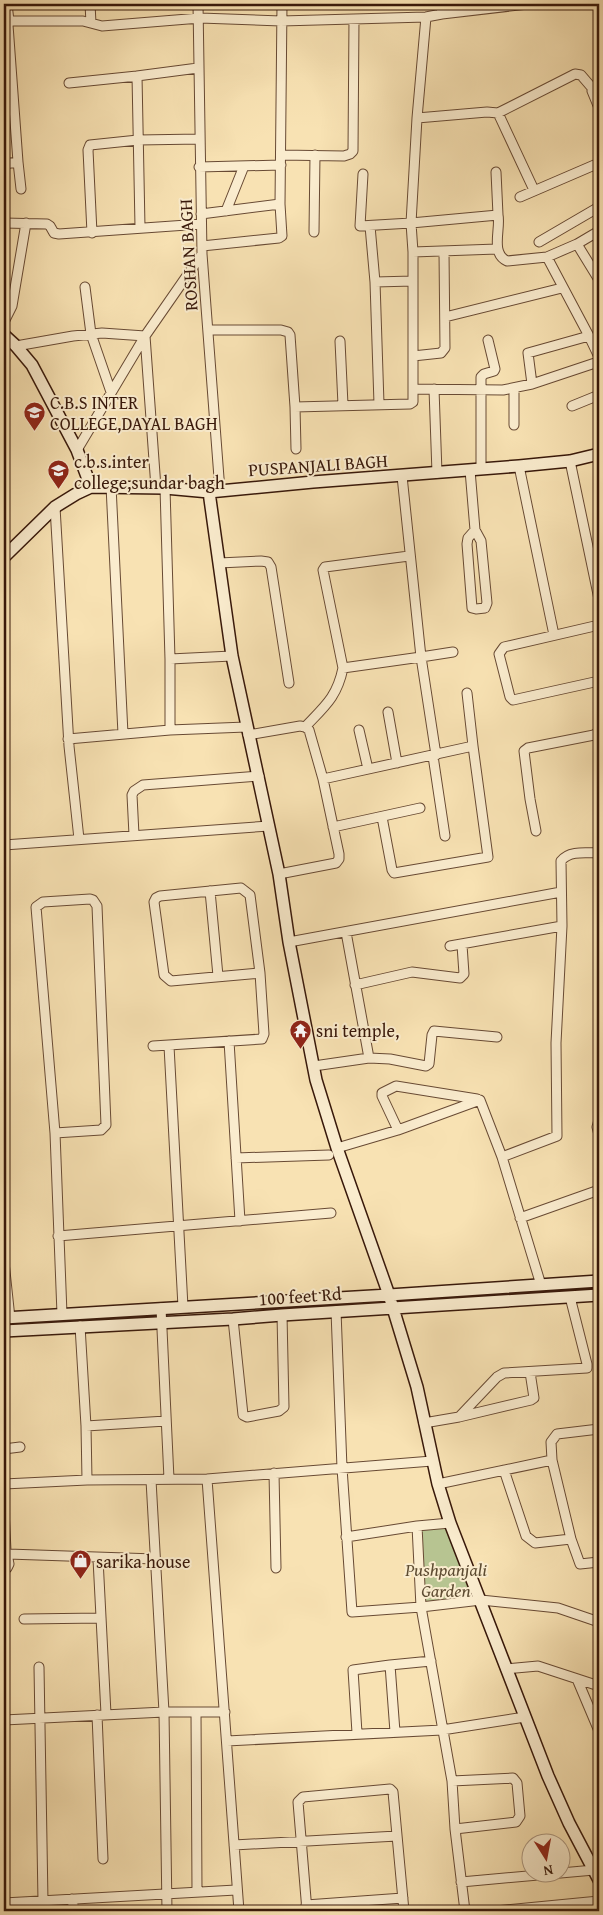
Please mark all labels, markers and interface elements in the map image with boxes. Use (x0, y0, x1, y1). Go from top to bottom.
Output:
street label: ROSHAN BAGH (172, 198, 204, 312)
place label: C.B.S INTER COLLEGE,DAYAL BAGH (50, 389, 218, 437)
school or university icon: C.B.S INTER COLLEGE,DAYAL BAGH (22, 400, 46, 431)
street label: PUSPANJALI BAGH (247, 447, 389, 483)
place label: c.b.s.inter college,sundar bagh (74, 448, 225, 496)
school or university icon: c.b.s.inter college,sundar bagh (46, 459, 70, 490)
place label: sni temple, (316, 1017, 399, 1044)
temple icon: sni temple, (288, 1018, 312, 1049)
street label: 100 feet Rd (258, 1280, 343, 1312)
place label: sarika house (96, 1548, 190, 1575)
shop icon: sarika house (68, 1549, 92, 1580)
park label: Pushpanjali Garden (404, 1556, 487, 1604)
north arrow (520, 1832, 570, 1882)
text: N (541, 1860, 555, 1882)

